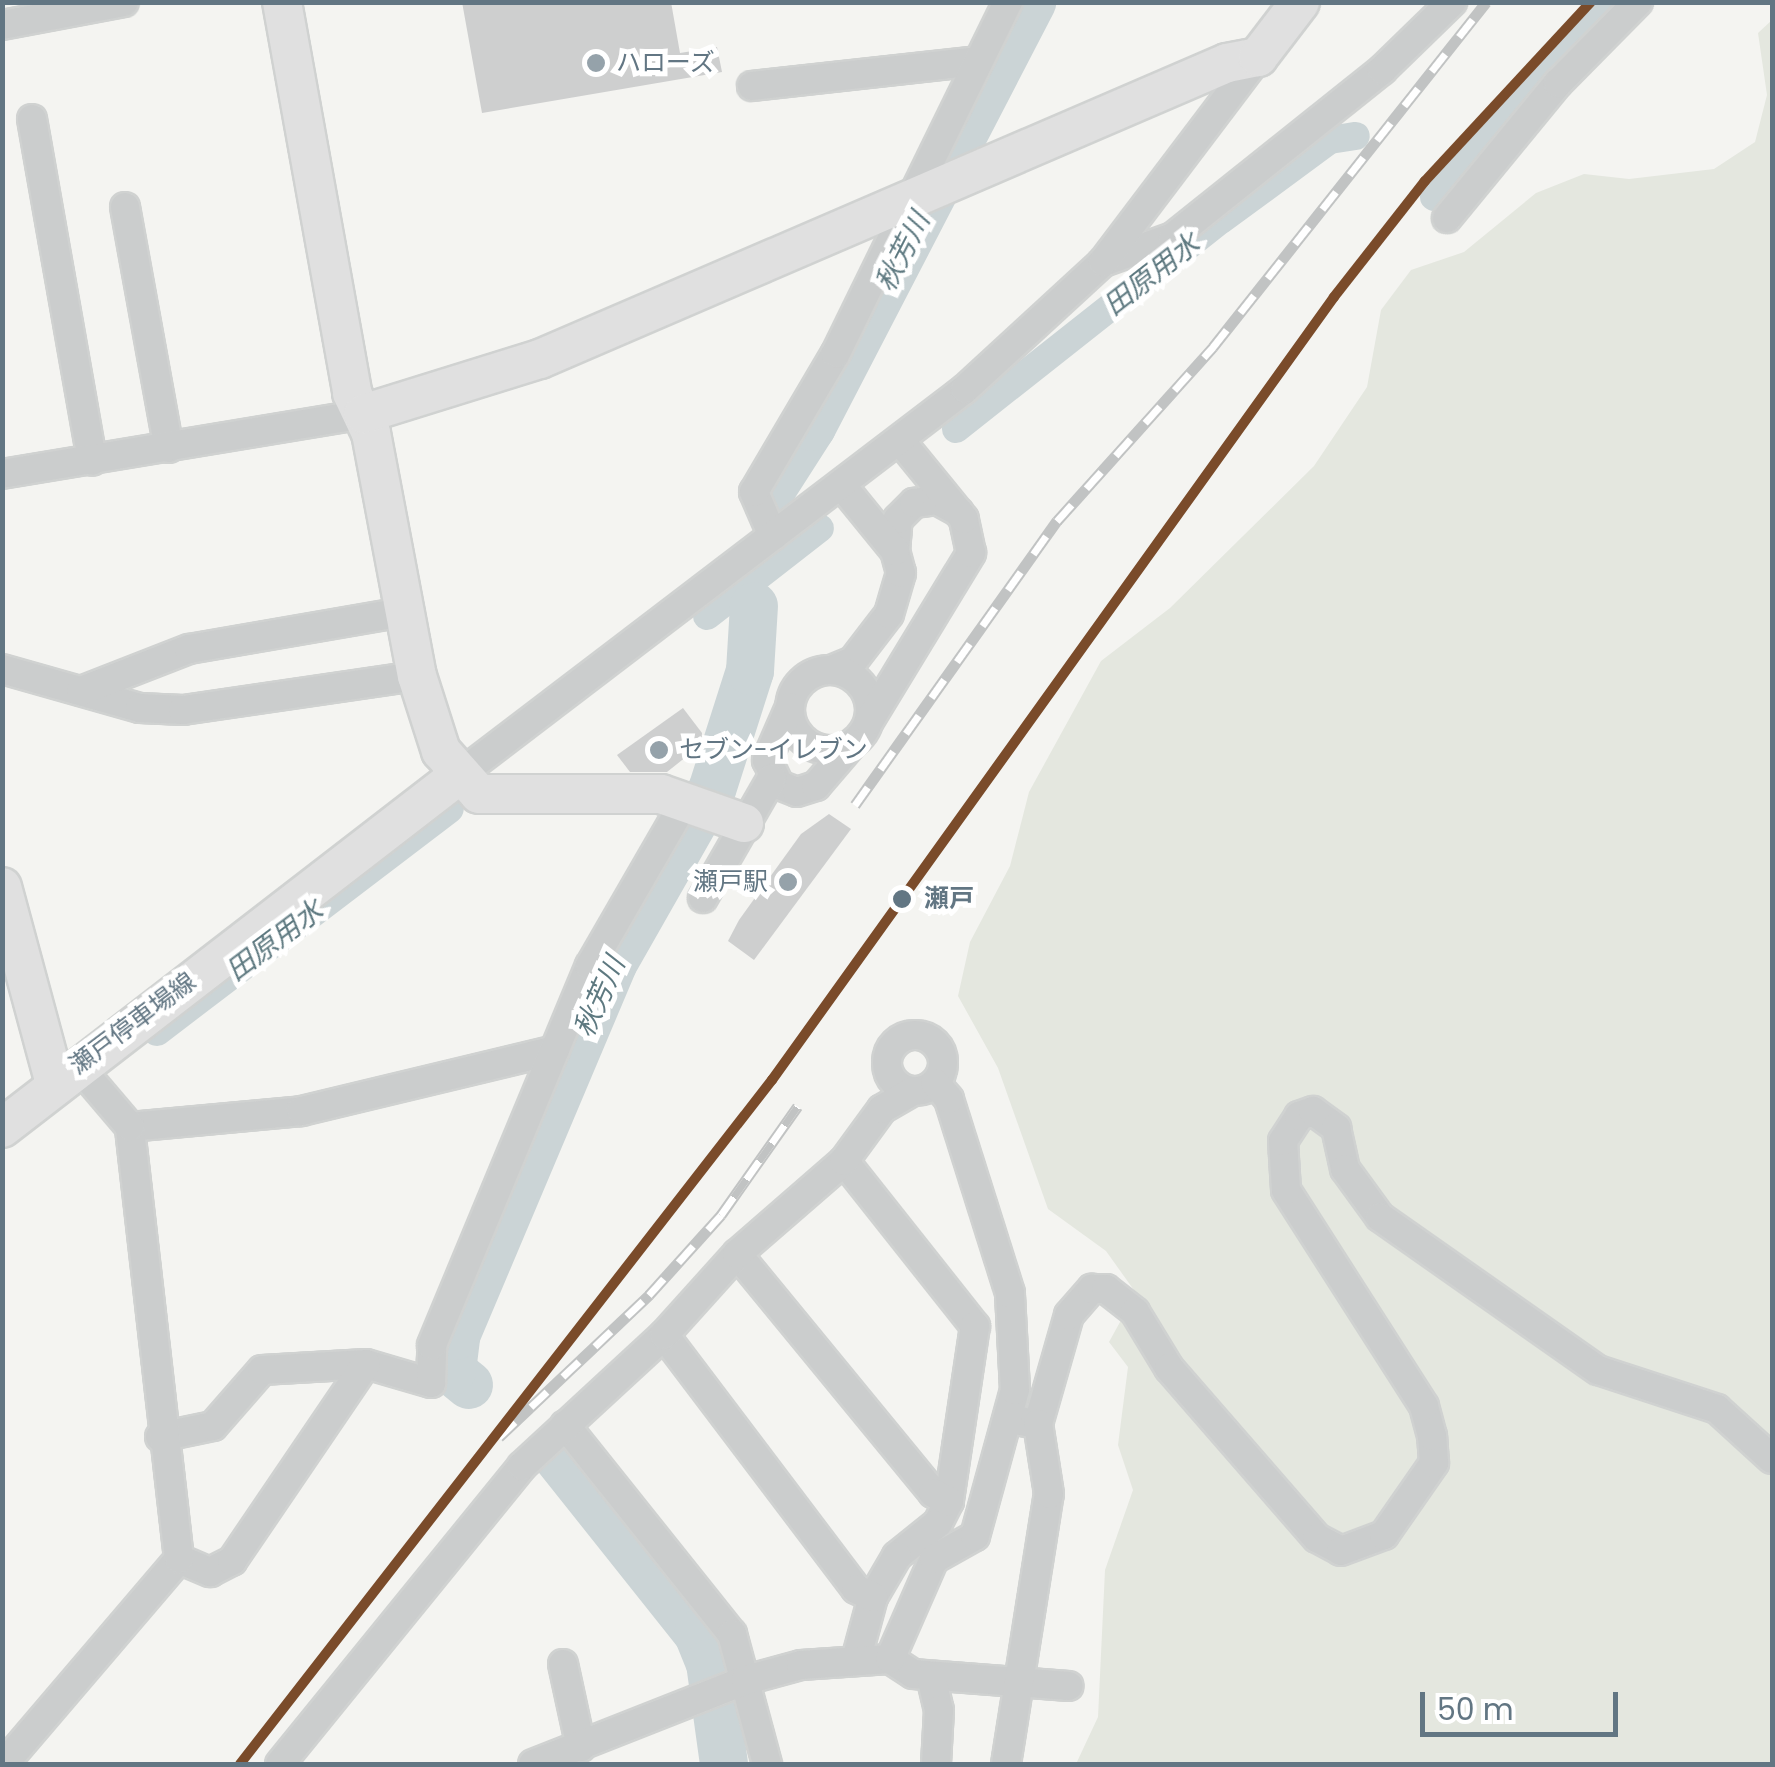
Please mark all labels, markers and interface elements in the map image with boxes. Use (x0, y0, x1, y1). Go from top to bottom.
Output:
place label: ハローズ (616, 48, 716, 78)
marker: ハローズ (585, 52, 607, 74)
water label: 秋芳川 (869, 207, 937, 297)
water label: 田原用水 (1098, 227, 1206, 323)
place label: セブン-イレブン (679, 735, 868, 765)
marker: セブン-イレブン (648, 739, 670, 761)
place label: 瀬戸駅 (693, 867, 768, 897)
marker: 瀬戸駅 (777, 871, 799, 893)
place label: 瀬戸 (924, 884, 974, 914)
marker: 瀬戸 (889, 886, 915, 912)
water label: 田原用水 (220, 894, 330, 988)
water label: 秋芳川 (568, 952, 632, 1042)
street label: 瀬戸停車場線 (64, 967, 202, 1081)
scale bar (1425, 1672, 1622, 1734)
text: 50 m (1437, 1688, 1514, 1731)

